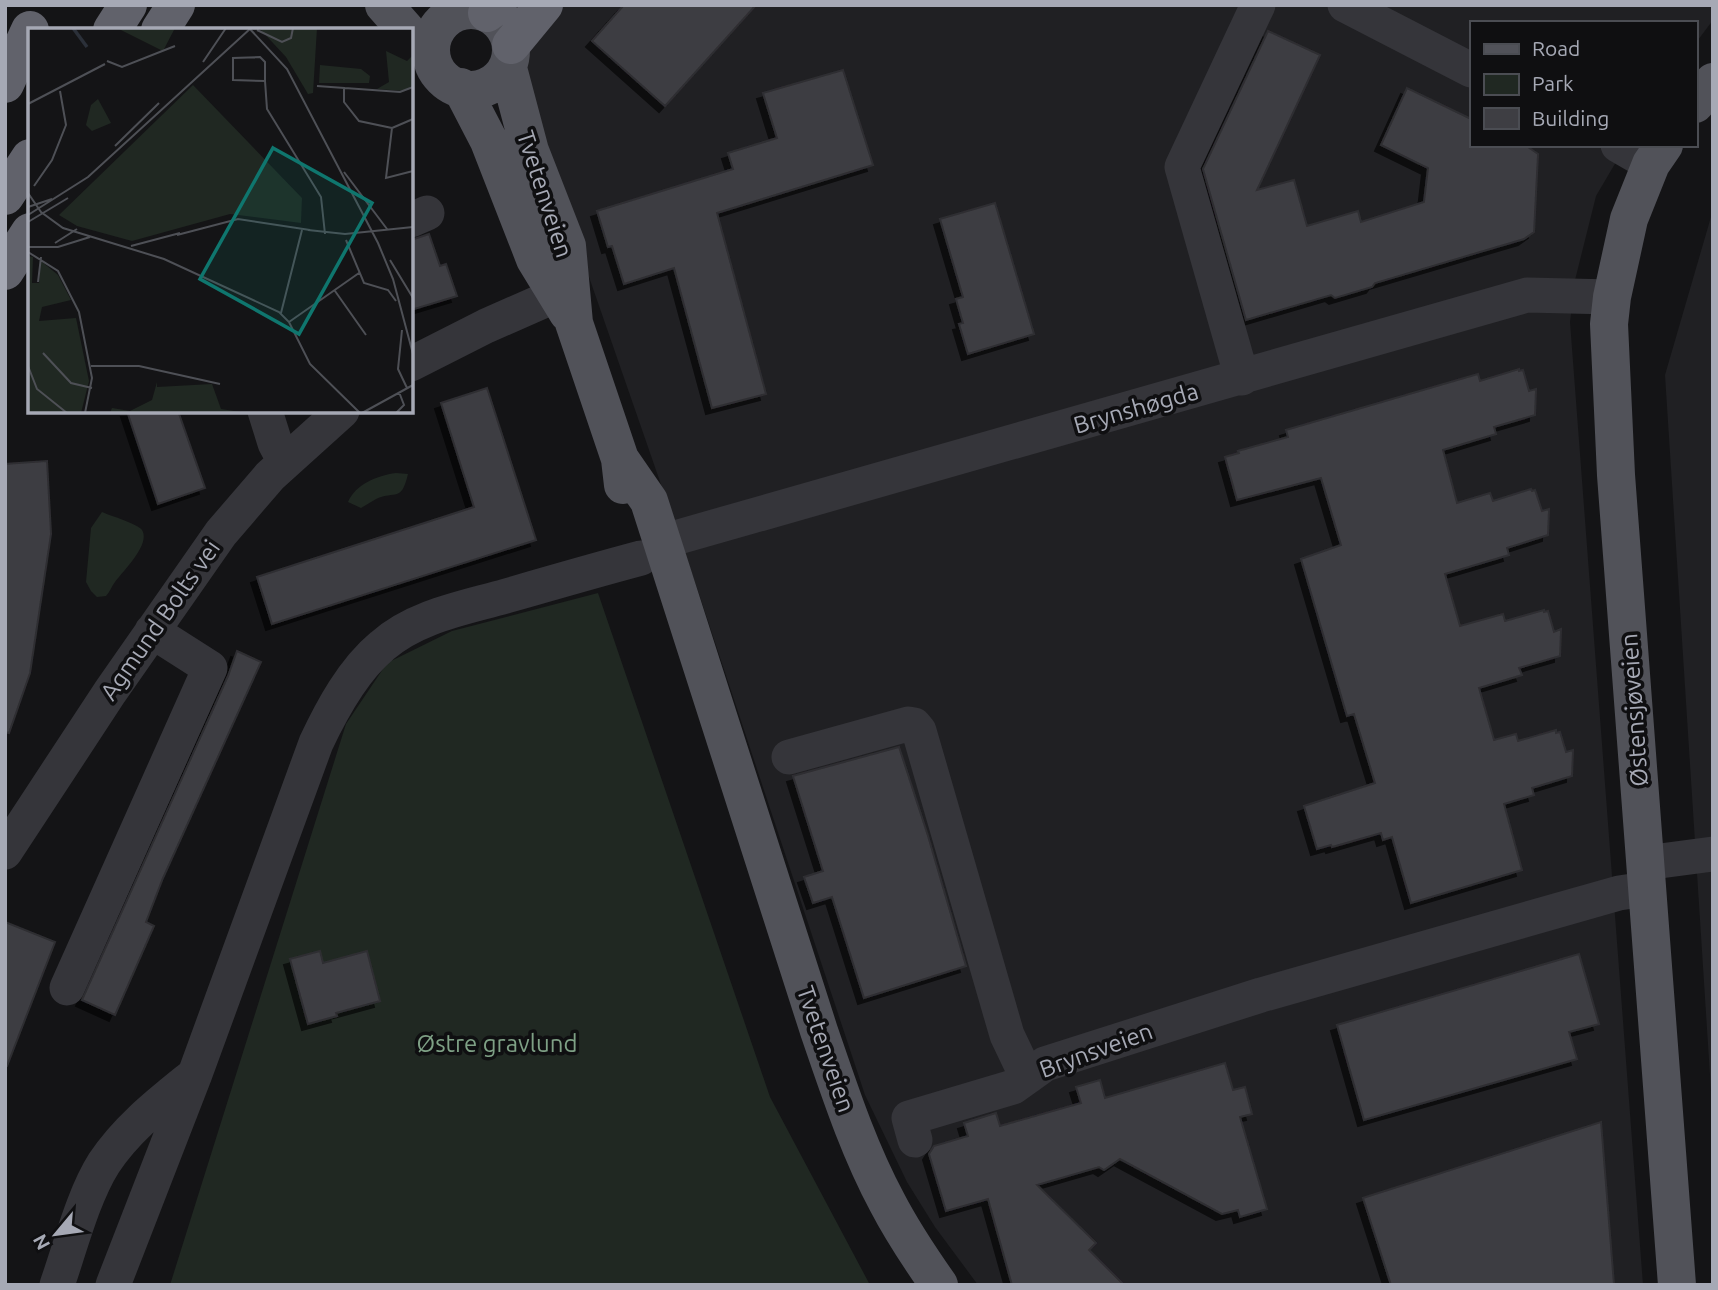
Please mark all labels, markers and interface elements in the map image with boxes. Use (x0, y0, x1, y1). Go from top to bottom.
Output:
legend (1470, 21, 1697, 147)
inset map (28, 28, 413, 413)
text: Road (1532, 36, 1580, 60)
text: Park (1532, 71, 1574, 95)
text: Building (1532, 106, 1609, 130)
street label: Tvetenveien (512, 127, 578, 261)
street label: Brynshøgda (1071, 377, 1201, 439)
street label: Agmund Bolts vei (95, 535, 225, 705)
street label: Østensjøveien (1615, 633, 1653, 787)
street label: Tvetenveien (792, 982, 860, 1116)
street label: Brynsveien (1036, 1017, 1156, 1083)
park label: Østre gravlund (417, 1030, 577, 1057)
north arrow (21, 1199, 91, 1269)
text: N (28, 1231, 54, 1254)

